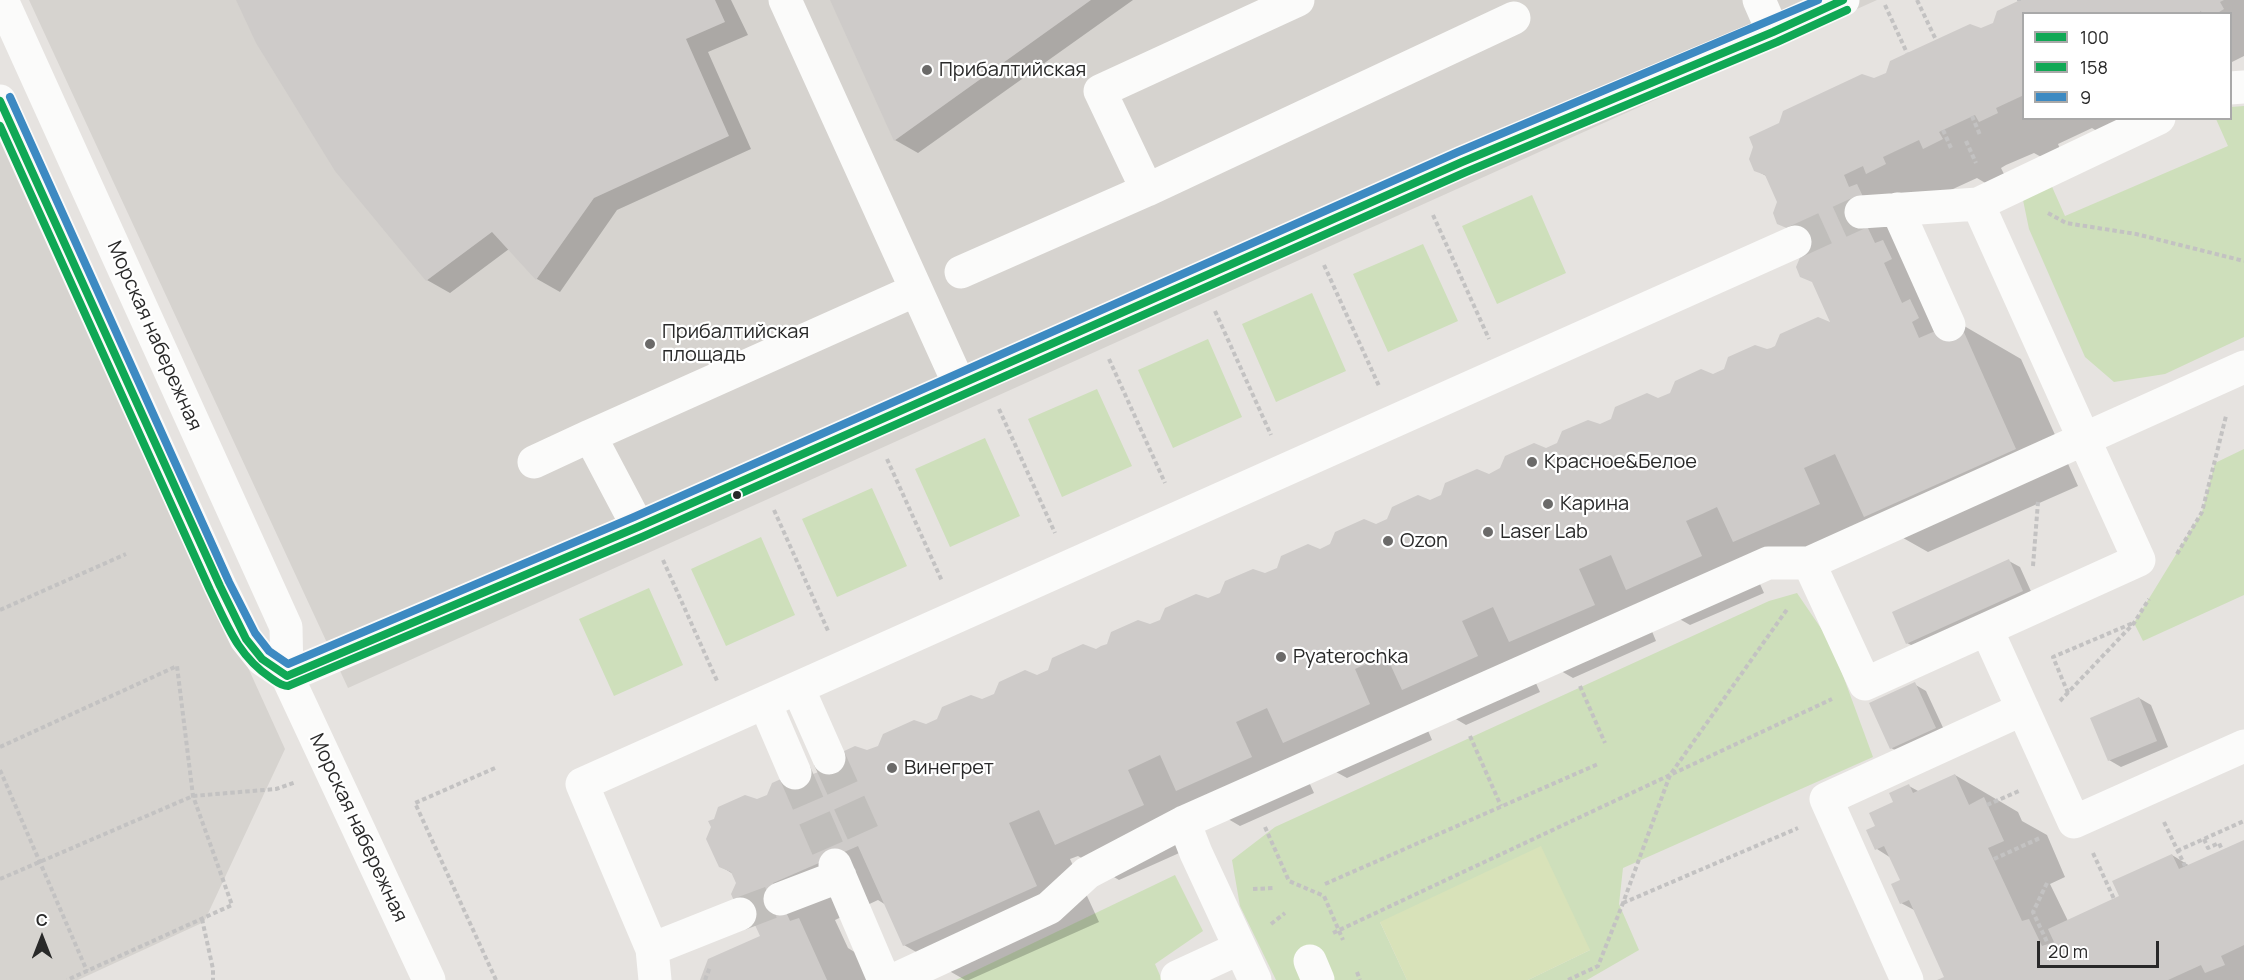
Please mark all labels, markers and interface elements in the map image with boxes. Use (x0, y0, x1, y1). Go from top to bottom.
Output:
legend (2022, 12, 2232, 120)
text: 100 (2080, 25, 2109, 49)
text: 158 (2080, 55, 2108, 79)
place label: Прибалтийская (939, 58, 1086, 82)
marker: Прибалтийская (920, 63, 934, 77)
text: 9 (2080, 85, 2091, 109)
street label: Морская набережная (101, 237, 207, 435)
place label: Прибалтийская площадь (662, 320, 809, 367)
marker: Прибалтийская площадь (643, 337, 657, 351)
place label: Красное&Белое (1544, 450, 1697, 474)
marker: Красное&Белое (1525, 455, 1539, 469)
unlabelled marker (731, 489, 743, 501)
place label: Карина (1560, 492, 1629, 516)
marker: Карина (1541, 497, 1555, 511)
place label: Laser Lab (1500, 520, 1588, 544)
marker: Laser Lab (1481, 525, 1495, 539)
place label: Ozon (1400, 529, 1448, 553)
marker: Ozon (1381, 534, 1395, 548)
place label: Pyaterochka (1293, 645, 1408, 669)
marker: Pyaterochka (1274, 650, 1288, 664)
street label: Морская набережная (304, 730, 412, 926)
place label: Винегрет (904, 756, 994, 780)
marker: Винегрет (885, 761, 899, 775)
north arrow (12, 908, 72, 968)
text: С (36, 909, 48, 931)
scale bar (2040, 929, 2162, 967)
text: 20 m (2048, 939, 2088, 963)

